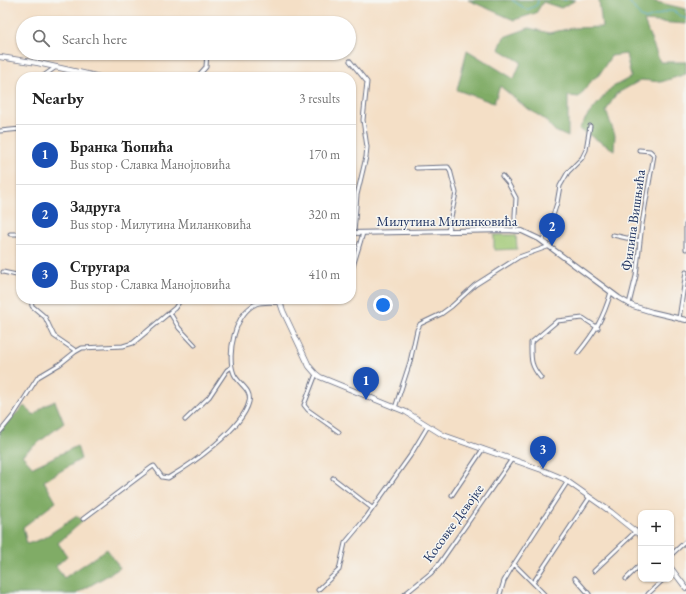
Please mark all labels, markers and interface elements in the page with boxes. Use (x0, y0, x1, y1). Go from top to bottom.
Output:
search box (16, 16, 356, 60)
icon: search (30, 27, 52, 49)
text: Search here (62, 29, 127, 48)
text: Nearby (32, 87, 84, 109)
text: 3 results (299, 90, 340, 107)
text: Бранка Ћопића (70, 137, 173, 156)
text: 1 (42, 146, 48, 163)
text: 170 m (309, 146, 340, 163)
text: Bus stop · Славка Манојловића (70, 156, 230, 173)
street label: Филипа Вишњића (617, 168, 649, 272)
text: Задруга (70, 197, 121, 216)
text: 2 (42, 206, 48, 223)
text: 320 m (309, 206, 340, 223)
street label: Милутина Миланковића (377, 212, 518, 230)
pin: 2 (539, 213, 565, 246)
text: Bus stop · Милутина Миланковића (70, 216, 251, 233)
text: Стругара (70, 257, 130, 276)
text: 3 (42, 266, 48, 283)
text: 410 m (309, 266, 340, 283)
text: Bus stop · Славка Манојловића (70, 276, 230, 293)
your location (373, 295, 393, 315)
pin: 1 (353, 367, 379, 400)
pin: 3 (530, 436, 556, 469)
street label: Косовке Девојке (419, 480, 488, 566)
map controls (638, 510, 674, 582)
button: + (638, 510, 674, 546)
button: − (638, 546, 674, 582)

